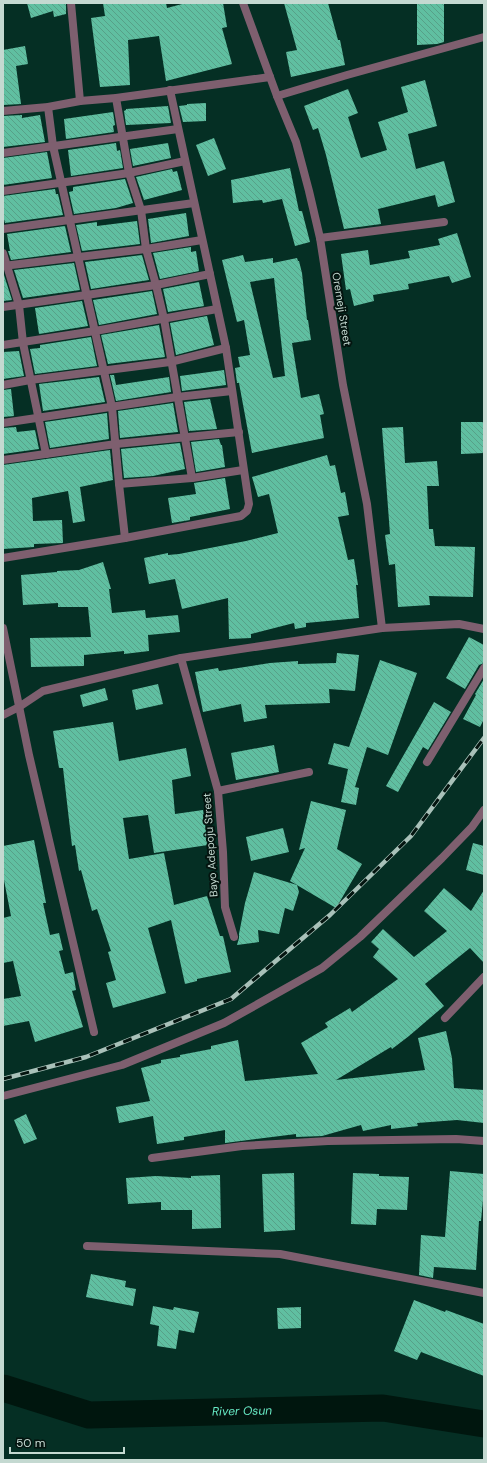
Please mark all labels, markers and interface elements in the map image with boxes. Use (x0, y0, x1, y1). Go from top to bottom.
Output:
street label: Oremeji Street (329, 271, 355, 347)
street label: Bayo Adepoju Street (199, 793, 221, 897)
water label: River Osun (212, 1402, 272, 1420)
scale bar (10, 1429, 124, 1455)
text: 50 m (16, 1435, 45, 1451)

